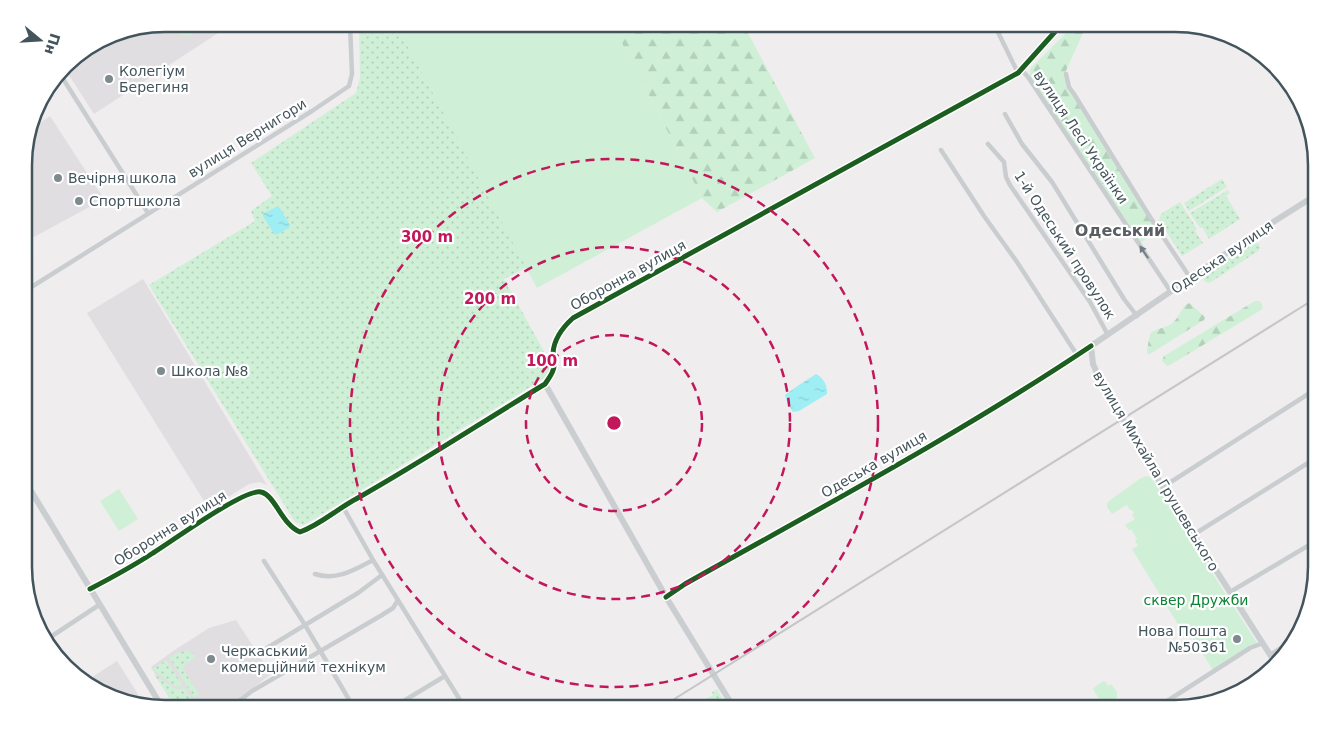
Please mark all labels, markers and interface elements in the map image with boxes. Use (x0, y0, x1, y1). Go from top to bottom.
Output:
north arrow (15, 15, 65, 65)
text: Пн (41, 31, 63, 57)
place label: Колегіум Берегиня (119, 63, 189, 95)
street label: вулиця Лесі Українки (1030, 67, 1132, 207)
marker: Колегіум Берегиня (103, 73, 115, 85)
street label: вулиця Вернигори (185, 95, 309, 181)
street label: 1-й Одеський провулок (1011, 168, 1119, 322)
place label: Вечірня школа (68, 170, 177, 186)
marker: Вечірня школа (52, 172, 64, 184)
place label: Спортшкола (89, 193, 181, 209)
marker: Спортшкола (73, 195, 85, 207)
street label: Одеська вулиця (1168, 217, 1276, 297)
district label: Одеський (1075, 221, 1165, 240)
text: 300 m (401, 228, 453, 246)
street label: Оборонна вулиця (567, 237, 689, 313)
one-way arrow (1139, 245, 1149, 259)
text: 200 m (464, 290, 516, 308)
text: 100 m (526, 352, 578, 370)
place label: Школа №8 (171, 363, 248, 379)
marker: Школа №8 (155, 365, 167, 377)
street label: вулиця Михайла Грушевського (1090, 368, 1222, 574)
centre of rings (605, 414, 623, 432)
street label: Одеська вулиця (818, 427, 930, 501)
street label: Оборонна вулиця (111, 487, 229, 569)
park label: сквер Дружби (1144, 592, 1248, 608)
place label: Нова Пошта №50361 (1138, 623, 1227, 655)
marker: Нова Пошта №50361 (1231, 633, 1243, 645)
place label: Черкаський комерційний технікум (221, 643, 386, 675)
marker: Черкаський комерційний технікум (205, 653, 217, 665)

